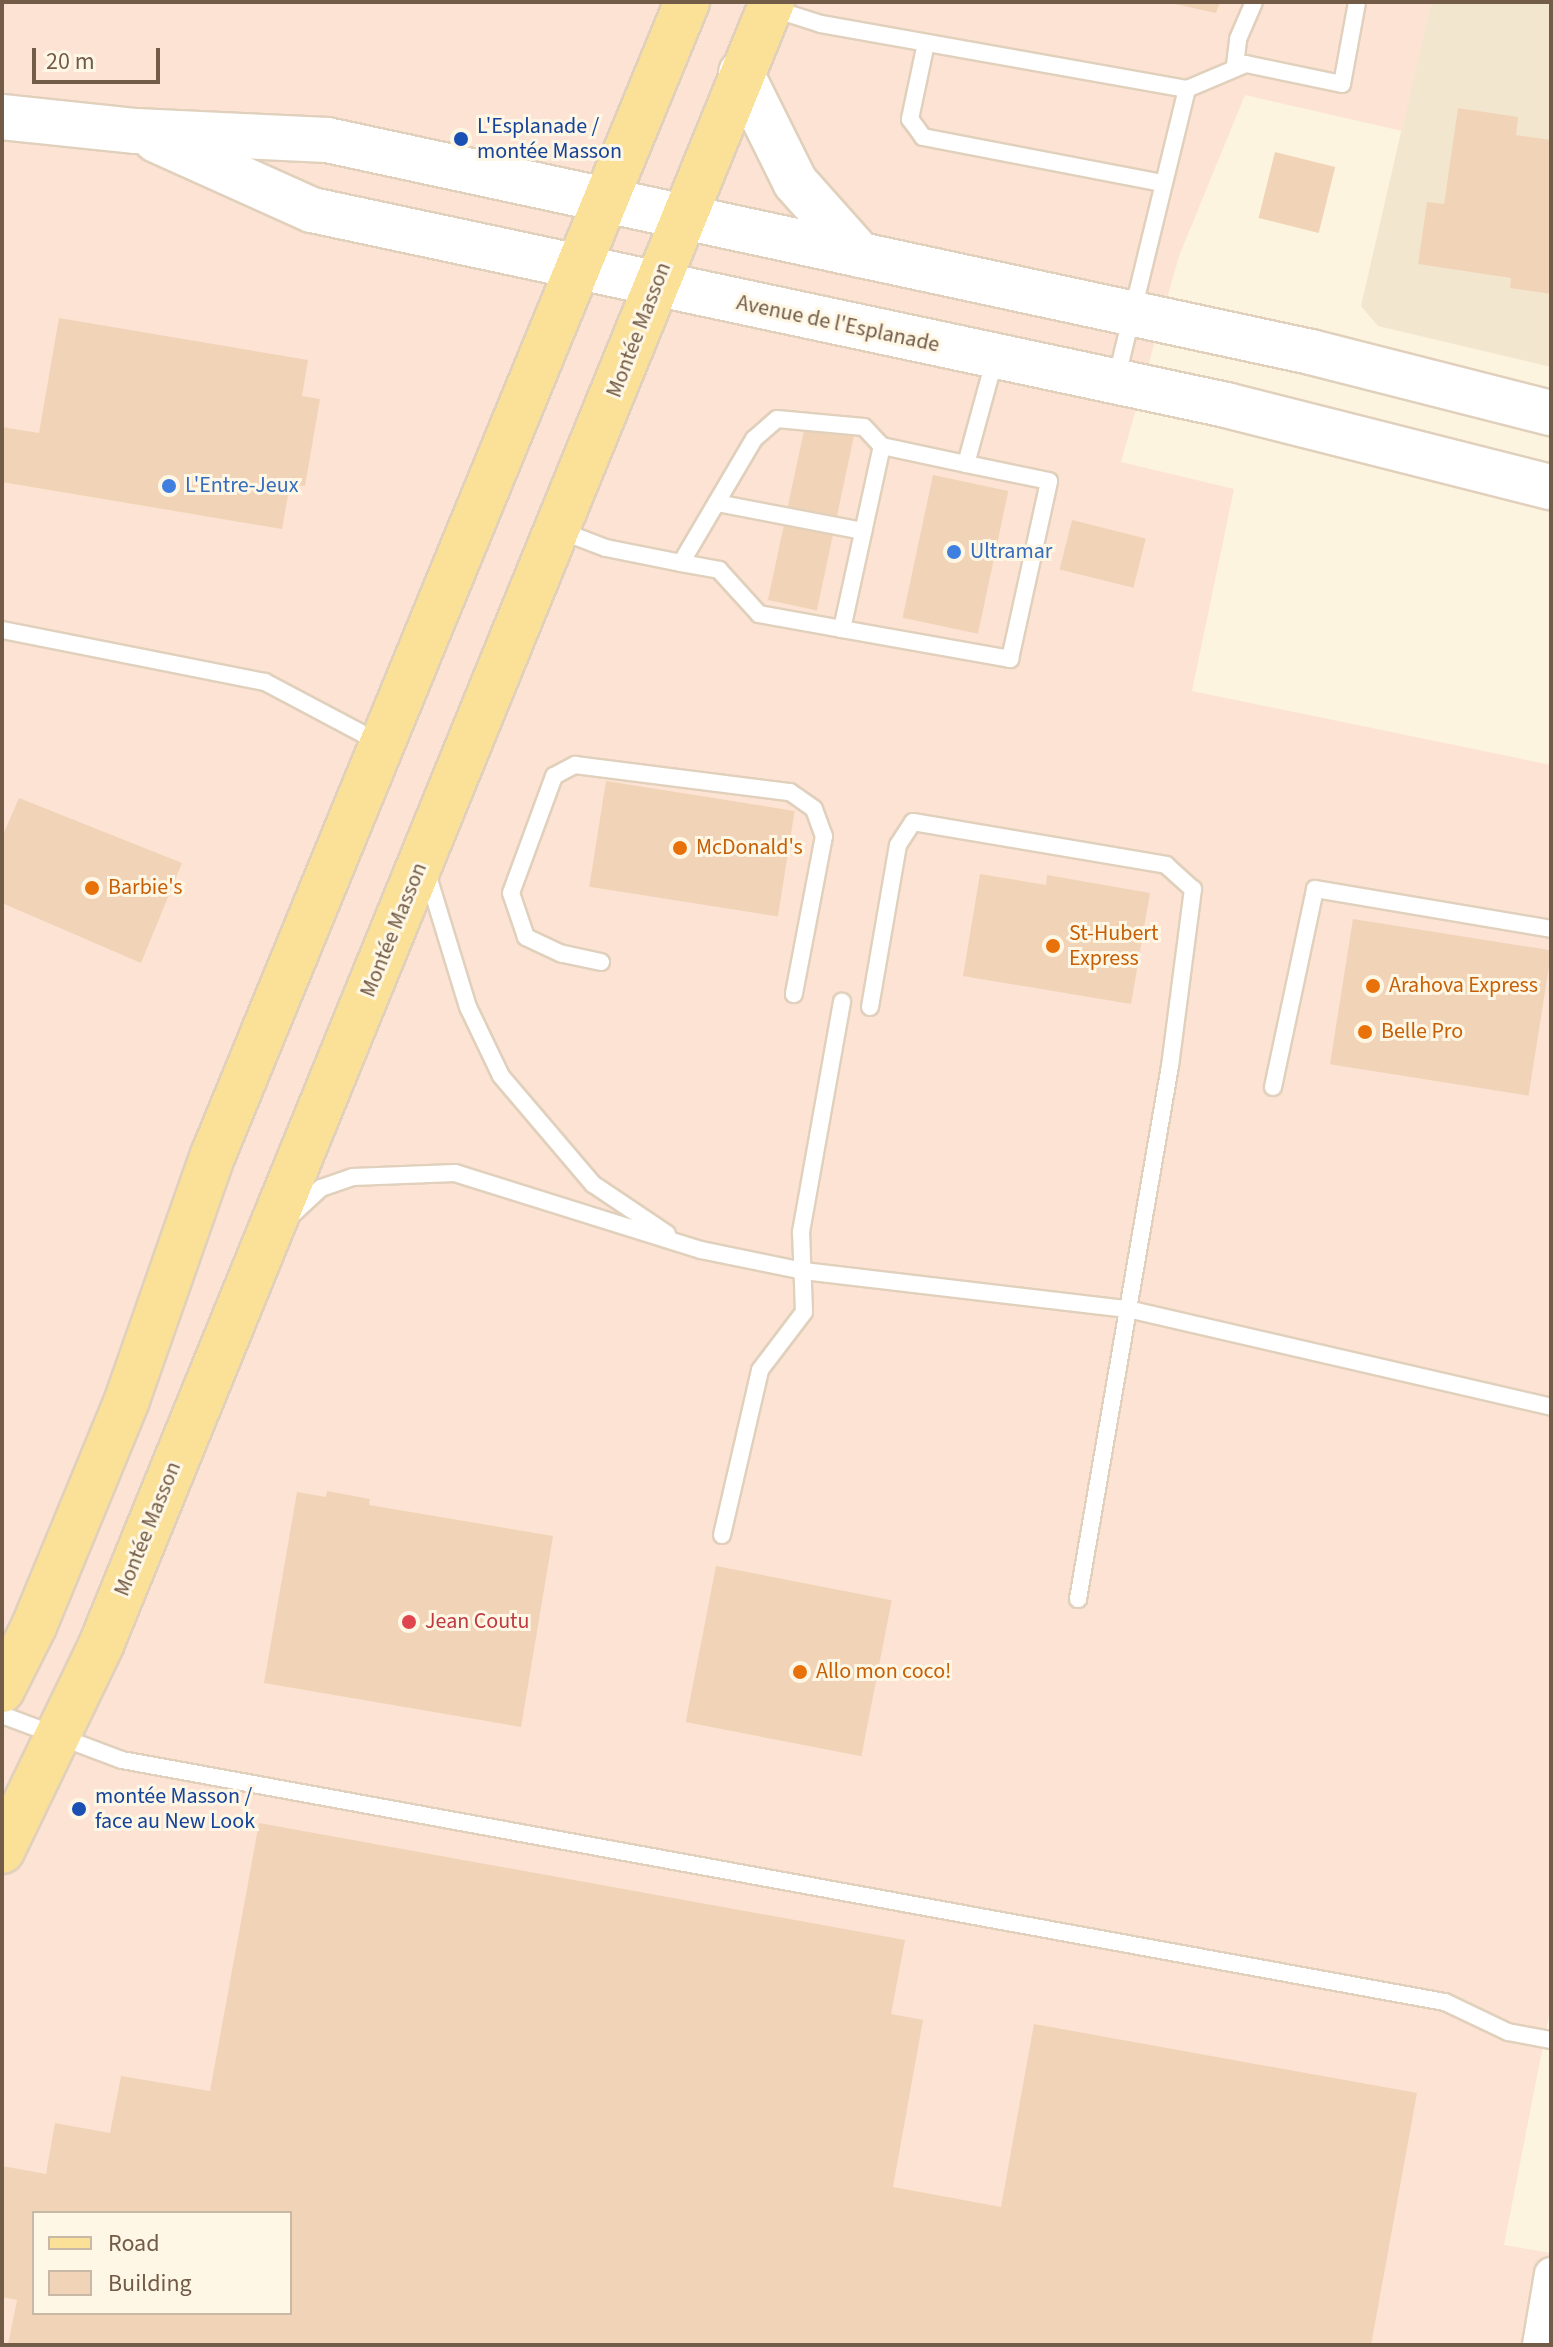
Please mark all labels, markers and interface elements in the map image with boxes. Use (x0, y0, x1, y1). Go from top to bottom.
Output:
scale bar (36, 32, 164, 82)
text: 20 m (46, 44, 95, 79)
place label: L'Esplanade / montée Masson (477, 113, 622, 164)
marker: L'Esplanade / montée Masson (452, 130, 470, 148)
street label: Montée Masson (601, 259, 677, 401)
street label: Avenue de l'Esplanade (734, 290, 942, 358)
place label: L'Entre-Jeux (185, 473, 298, 499)
marker: L'Entre-Jeux (160, 477, 178, 495)
place label: Ultramar (970, 539, 1052, 565)
marker: Ultramar (945, 543, 963, 561)
place label: McDonald's (696, 835, 803, 861)
marker: McDonald's (671, 839, 689, 857)
street label: Montée Masson (355, 859, 433, 1001)
place label: Barbie's (108, 875, 182, 901)
marker: Barbie's (83, 879, 101, 897)
place label: St-Hubert Express (1069, 920, 1158, 972)
marker: St-Hubert Express (1044, 937, 1062, 955)
place label: Arahova Express (1389, 973, 1538, 999)
marker: Arahova Express (1364, 977, 1382, 995)
place label: Belle Pro (1381, 1019, 1463, 1045)
marker: Belle Pro (1356, 1023, 1374, 1041)
street label: Montée Masson (109, 1458, 187, 1600)
place label: Jean Coutu (425, 1609, 530, 1635)
marker: Jean Coutu (400, 1613, 418, 1631)
place label: Allo mon coco! (816, 1659, 951, 1685)
marker: Allo mon coco! (791, 1663, 809, 1681)
place label: montée Masson / face au New Look (95, 1783, 255, 1834)
marker: montée Masson / face au New Look (70, 1800, 88, 1818)
legend (32, 2211, 292, 2315)
text: Road (108, 2226, 160, 2261)
text: Building (108, 2266, 192, 2301)

